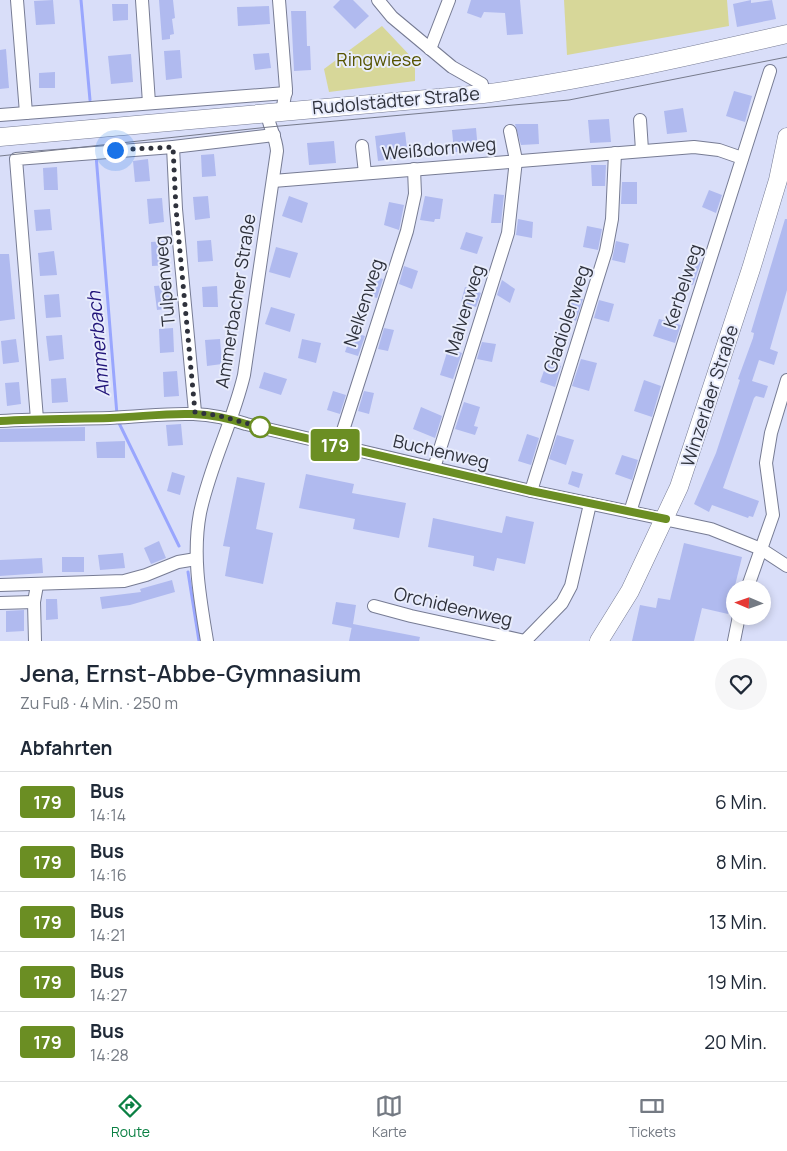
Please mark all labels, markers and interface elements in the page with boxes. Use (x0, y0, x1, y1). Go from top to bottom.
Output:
park label: Ringwiese (336, 47, 422, 71)
street label: Rudolstädter Straße (311, 81, 481, 119)
street label: Weißdornweg (381, 131, 497, 165)
your location (103, 138, 128, 163)
street label: Ammerbacher Straße (209, 212, 261, 390)
street label: Tulpenweg (148, 235, 180, 327)
street label: Kerbelweg (657, 241, 707, 331)
street label: Nelkenweg (338, 256, 389, 350)
street label: Malvenweg (439, 261, 489, 358)
street label: Gladiolenweg (537, 262, 595, 376)
water label: Ammerbach (80, 289, 116, 398)
street label: Winzerlaer Straße (675, 322, 743, 470)
unlabelled marker (249, 416, 271, 438)
street label: Buchenweg (391, 428, 492, 474)
line badge: 179 (306, 429, 364, 461)
text: 179 (321, 433, 349, 457)
north arrow (726, 580, 771, 625)
map controls (726, 580, 771, 625)
street label: Orchideenweg (392, 581, 515, 631)
text: Jena, Ernst-Abbe-Gymnasium (20, 656, 361, 689)
button: heart (715, 658, 767, 710)
text: Zu Fuß · 4 Min. · 250 m (20, 692, 178, 714)
text: Abfahrten (20, 735, 113, 761)
text: Bus (90, 778, 124, 804)
text: 6 Min. (715, 789, 767, 815)
text: 179 (33, 790, 62, 814)
text: 14:14 (90, 804, 126, 826)
text: Bus (90, 838, 124, 864)
text: 8 Min. (716, 849, 767, 875)
text: 179 (33, 850, 62, 874)
text: 14:16 (90, 864, 127, 886)
text: Bus (90, 898, 124, 924)
text: 13 Min. (709, 909, 767, 935)
text: 179 (33, 910, 62, 934)
text: 14:21 (90, 924, 126, 946)
text: Bus (90, 958, 124, 984)
text: 19 Min. (707, 969, 767, 995)
text: 179 (33, 970, 62, 994)
text: 14:27 (90, 984, 128, 1006)
text: Bus (90, 1018, 124, 1044)
text: 20 Min. (704, 1029, 767, 1055)
text: 179 (33, 1030, 62, 1054)
text: 14:28 (90, 1044, 129, 1066)
tab: Route (111, 1092, 150, 1141)
tab: Karte (372, 1092, 407, 1141)
tab: Tickets (629, 1092, 676, 1141)

